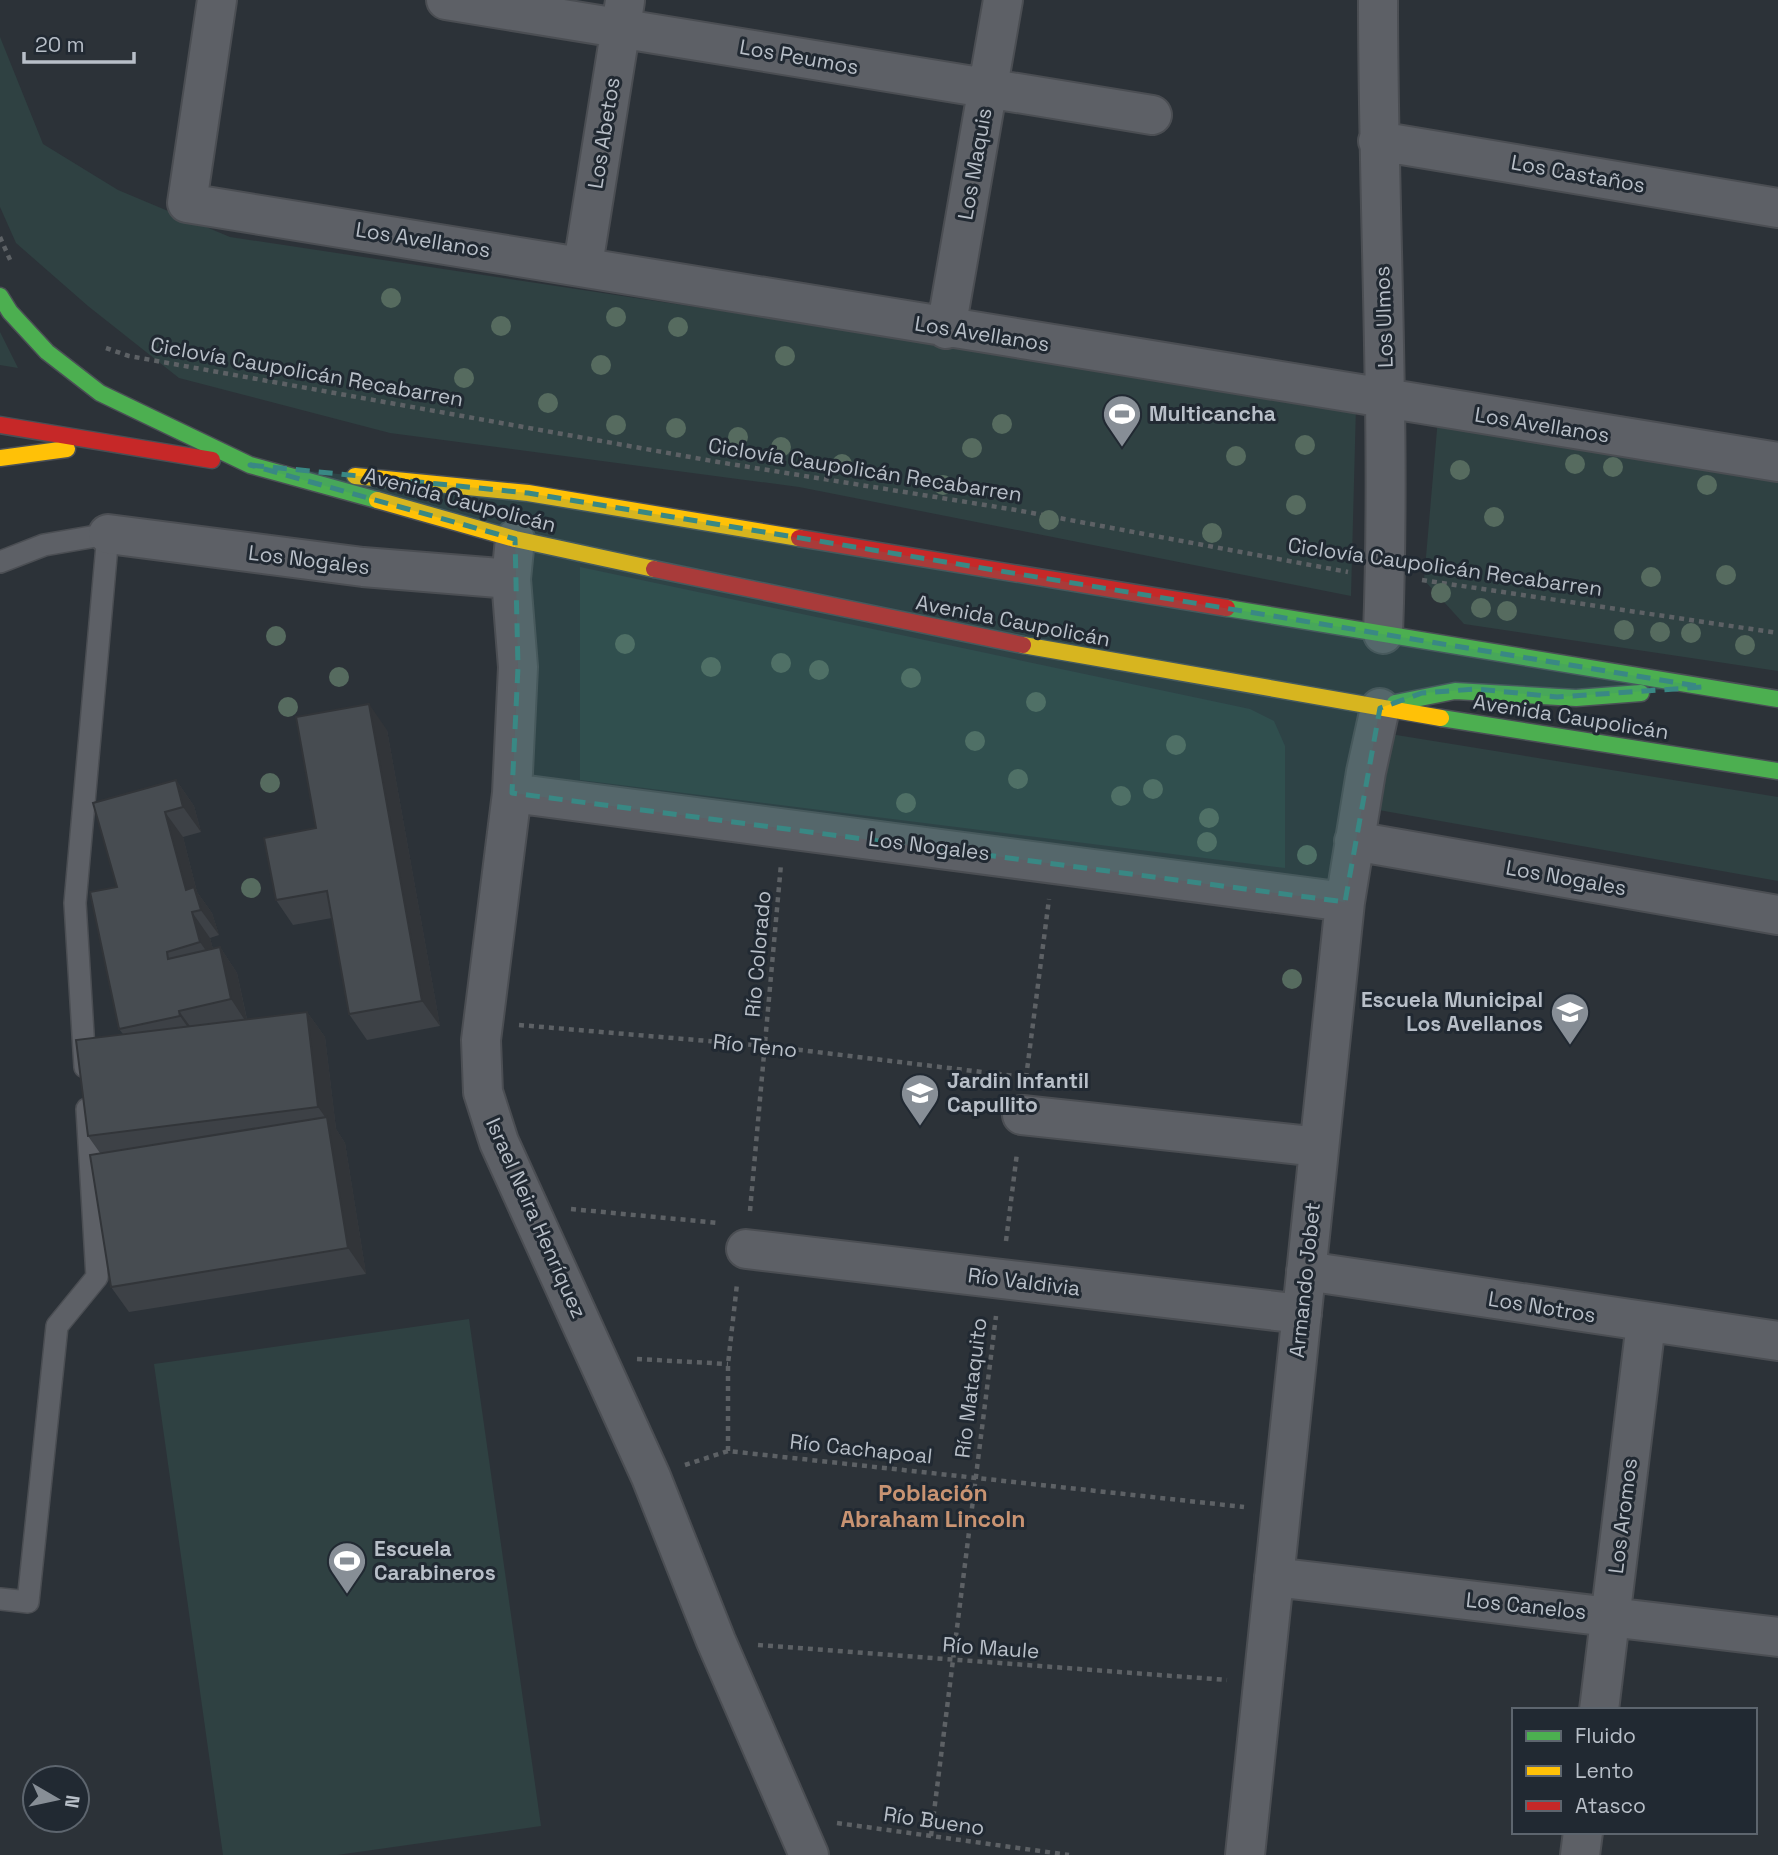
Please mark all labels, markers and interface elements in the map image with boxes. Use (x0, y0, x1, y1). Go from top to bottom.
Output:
scale bar (24, 21, 135, 65)
text: 20 m (35, 31, 85, 58)
street label: Los Peumos (737, 33, 861, 80)
street label: Los Abetos (581, 75, 626, 191)
street label: Los Maquis (951, 106, 998, 222)
street label: Los Castaños (1509, 148, 1647, 199)
street label: Los Avellanos (354, 216, 492, 263)
street label: Los Ulmos (1368, 266, 1399, 368)
street label: Los Avellanos (913, 310, 1051, 357)
street label: Ciclovía Caupolicán Recabarren (148, 331, 466, 412)
sports icon: Multicancha (1101, 393, 1143, 448)
place label: Multicancha (1149, 400, 1276, 427)
street label: Los Avellanos (1473, 401, 1611, 448)
street label: Ciclovía Caupolicán Recabarren (706, 431, 1024, 508)
street label: Avenida Caupolicán (361, 461, 559, 538)
street label: Ciclovía Caupolicán Recabarren (1286, 531, 1604, 602)
street label: Los Nogales (247, 539, 371, 580)
street label: Avenida Caupolicán (914, 588, 1113, 653)
street label: Avenida Caupolicán (1471, 688, 1671, 745)
street label: Los Nogales (867, 825, 991, 866)
street label: Los Nogales (1504, 854, 1628, 901)
street label: Río Colorado (739, 889, 776, 1019)
place label: Escuela Municipal Los Avellanos (1361, 986, 1543, 1037)
school or university icon: Escuela Municipal Los Avellanos (1549, 991, 1591, 1046)
street label: Río Teno (711, 1028, 799, 1063)
place label: Jardin Infantil Capullito (947, 1067, 1089, 1118)
school or university icon: Jardin Infantil Capullito (899, 1072, 941, 1127)
street label: Israel Neira Henríquez (480, 1113, 593, 1322)
street label: Armando Jobet (1283, 1201, 1326, 1359)
street label: Río Valdivia (966, 1261, 1082, 1302)
street label: Los Notros (1486, 1285, 1598, 1328)
street label: Río Mataquito (948, 1316, 993, 1460)
street label: Río Cachapoal (788, 1428, 934, 1469)
street label: Los Aromos (1602, 1457, 1643, 1575)
district label: Población Abraham Lincoln (841, 1478, 1025, 1534)
place label: Escuela Carabineros (374, 1535, 496, 1586)
sports icon: Escuela Carabineros (326, 1540, 368, 1595)
street label: Los Canelos (1465, 1586, 1588, 1625)
street label: Río Maule (942, 1631, 1040, 1664)
legend (1512, 1708, 1757, 1834)
text: Fluido (1575, 1722, 1636, 1749)
text: Lento (1575, 1757, 1634, 1784)
north arrow (21, 1764, 91, 1834)
text: Atasco (1575, 1792, 1646, 1819)
text: N (59, 1793, 86, 1810)
street label: Río Bueno (882, 1800, 986, 1841)

